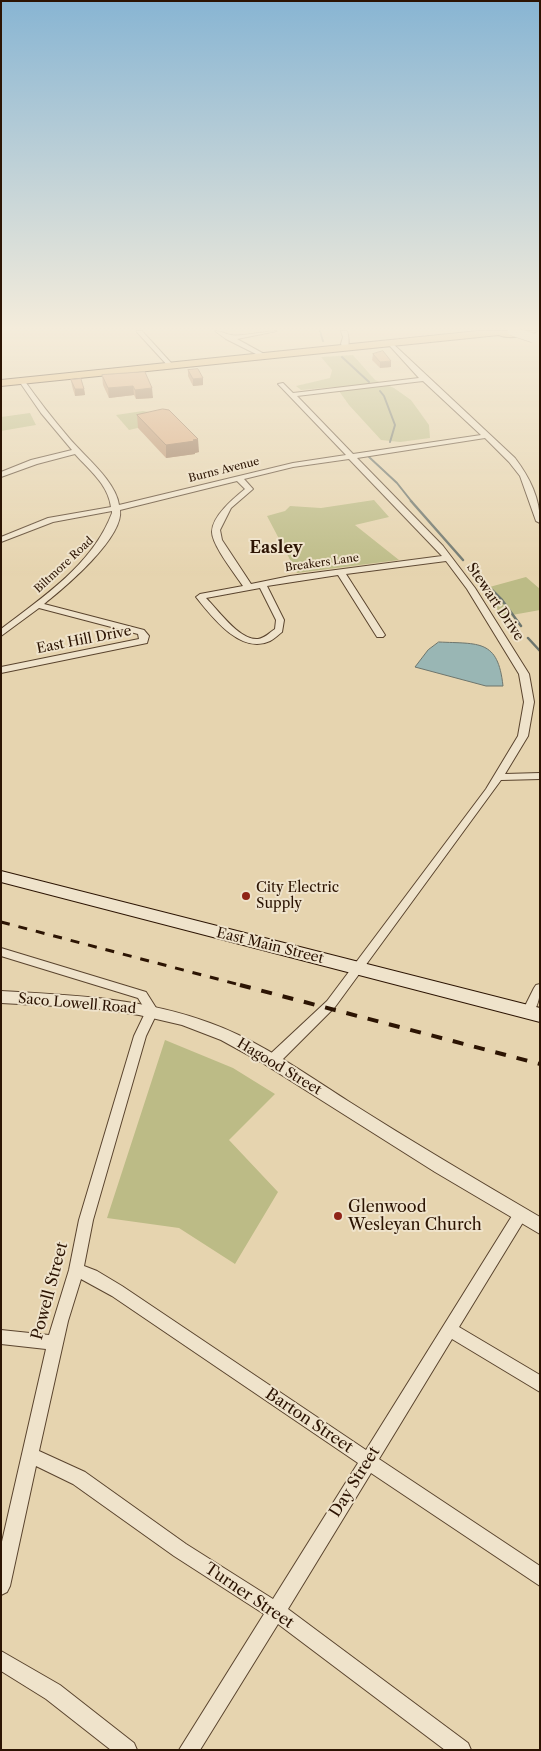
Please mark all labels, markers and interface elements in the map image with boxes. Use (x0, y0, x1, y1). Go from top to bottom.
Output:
street label: Burns Avenue (187, 455, 261, 485)
street label: Biltmore Road (32, 534, 96, 596)
district label: Easley (250, 538, 302, 558)
street label: Breakers Lane (284, 551, 360, 575)
street label: Stewart Drive (463, 560, 527, 644)
street label: East Hill Drive (35, 623, 133, 657)
place label: City Electric Supply (256, 880, 339, 912)
marker: City Electric Supply (240, 890, 252, 902)
street label: East Main Street (215, 925, 325, 967)
street label: Saco Lowell Road (17, 990, 137, 1018)
street label: Hagood Street (234, 1035, 324, 1099)
place label: Glenwood Wesleyan Church (348, 1197, 482, 1235)
marker: Glenwood Wesleyan Church (332, 1210, 344, 1222)
street label: Powell Street (28, 1240, 72, 1342)
street label: Barton Street (262, 1385, 356, 1457)
street label: Day Street (326, 1443, 384, 1521)
street label: Turner Street (201, 1559, 297, 1633)

